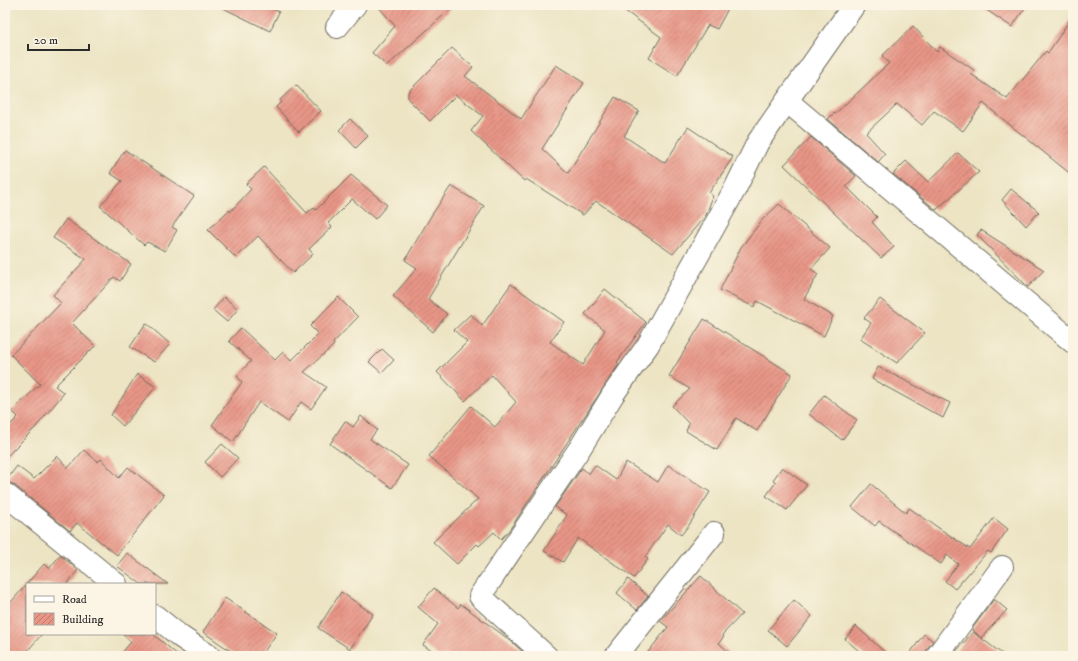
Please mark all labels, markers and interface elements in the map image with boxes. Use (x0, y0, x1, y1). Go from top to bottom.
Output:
scale bar (28, 26, 89, 52)
text: 20 m (34, 33, 58, 48)
legend (26, 583, 156, 635)
text: Road (62, 592, 87, 607)
text: Building (62, 612, 103, 627)

